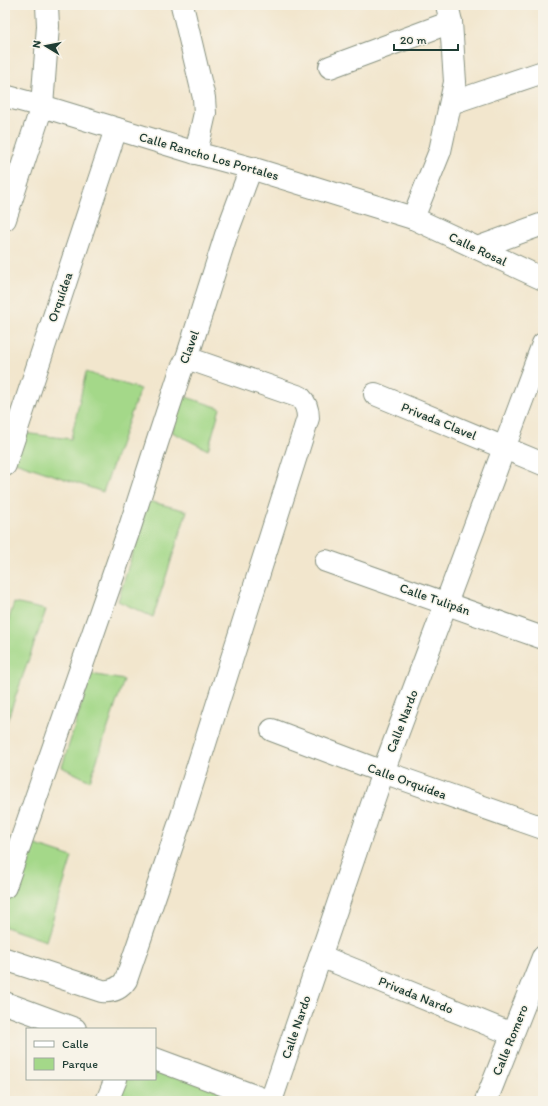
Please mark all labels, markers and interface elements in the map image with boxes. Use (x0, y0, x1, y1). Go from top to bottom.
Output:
north arrow (26, 26, 66, 66)
scale bar (394, 26, 458, 52)
text: 20 m (400, 33, 427, 47)
text: N (30, 40, 44, 49)
street label: Calle Rancho Los Portales (137, 129, 281, 183)
street label: Calle Rosal (446, 229, 510, 269)
street label: Orquídea (44, 270, 76, 324)
street label: Clavel (176, 328, 202, 366)
street label: Privada Clavel (399, 399, 479, 443)
street label: Calle Tulipán (398, 580, 472, 618)
street label: Calle Nardo (383, 687, 421, 755)
street label: Calle Orquídea (365, 760, 449, 802)
street label: Privada Nardo (376, 973, 456, 1017)
street label: Calle Nardo (278, 993, 314, 1061)
street label: Calle Romero (489, 1002, 531, 1078)
legend (26, 1028, 156, 1080)
text: Calle (62, 1037, 89, 1051)
text: Parque (62, 1057, 98, 1071)

